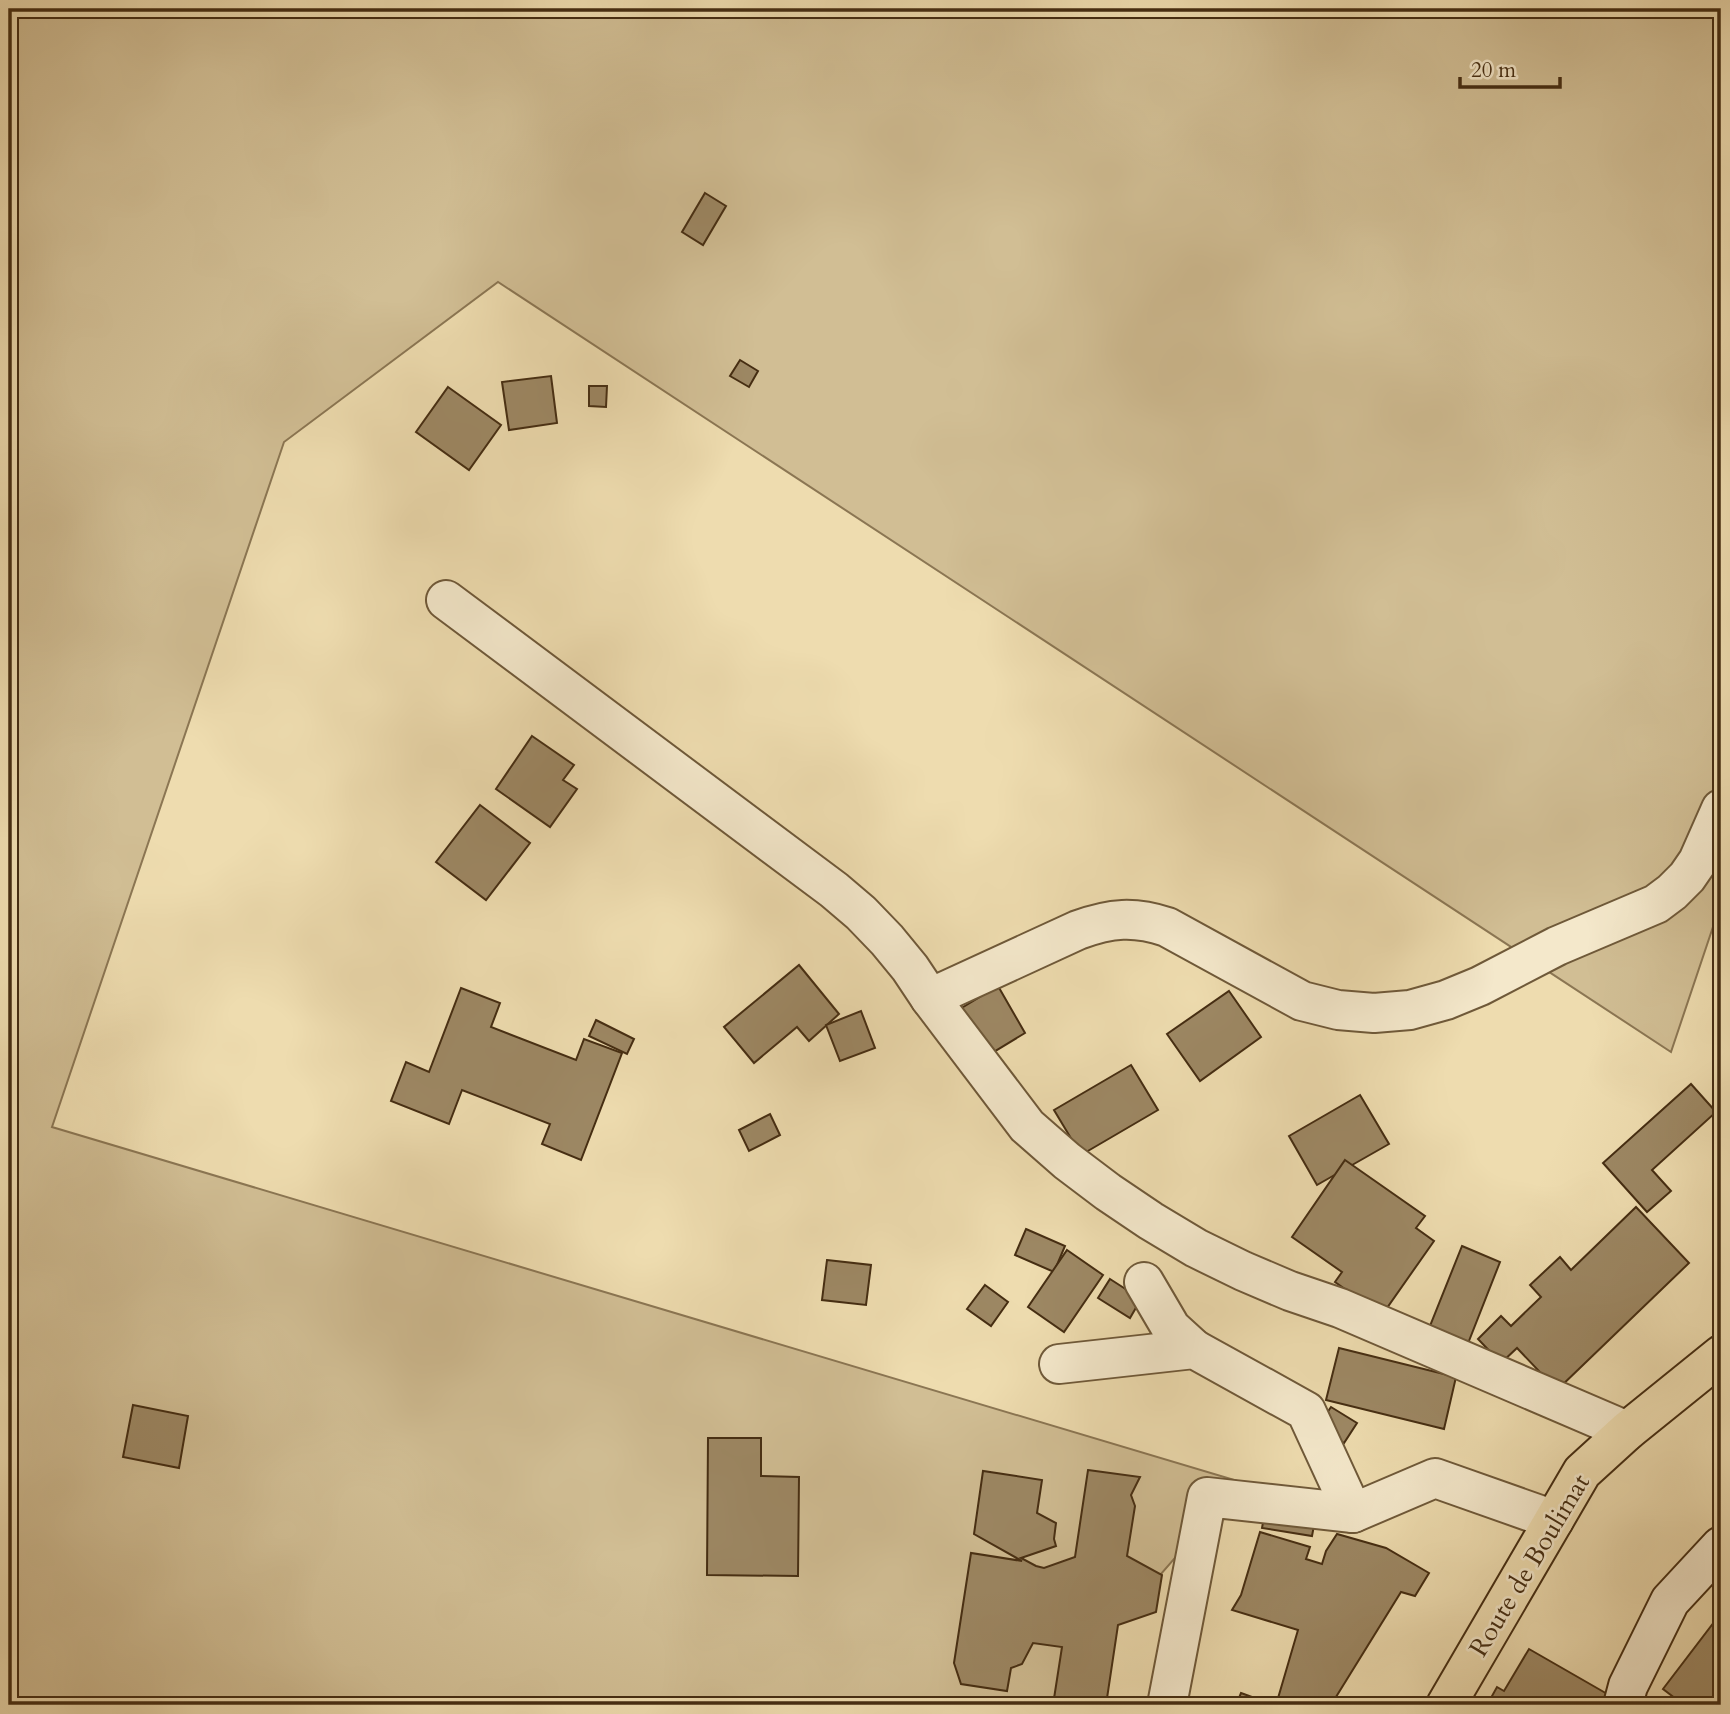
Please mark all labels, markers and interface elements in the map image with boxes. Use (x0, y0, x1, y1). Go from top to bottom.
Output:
scale bar (1460, 46, 1560, 90)
text: 20 m (1471, 56, 1516, 85)
street label: Route de Boulimat (1461, 1467, 1598, 1663)

